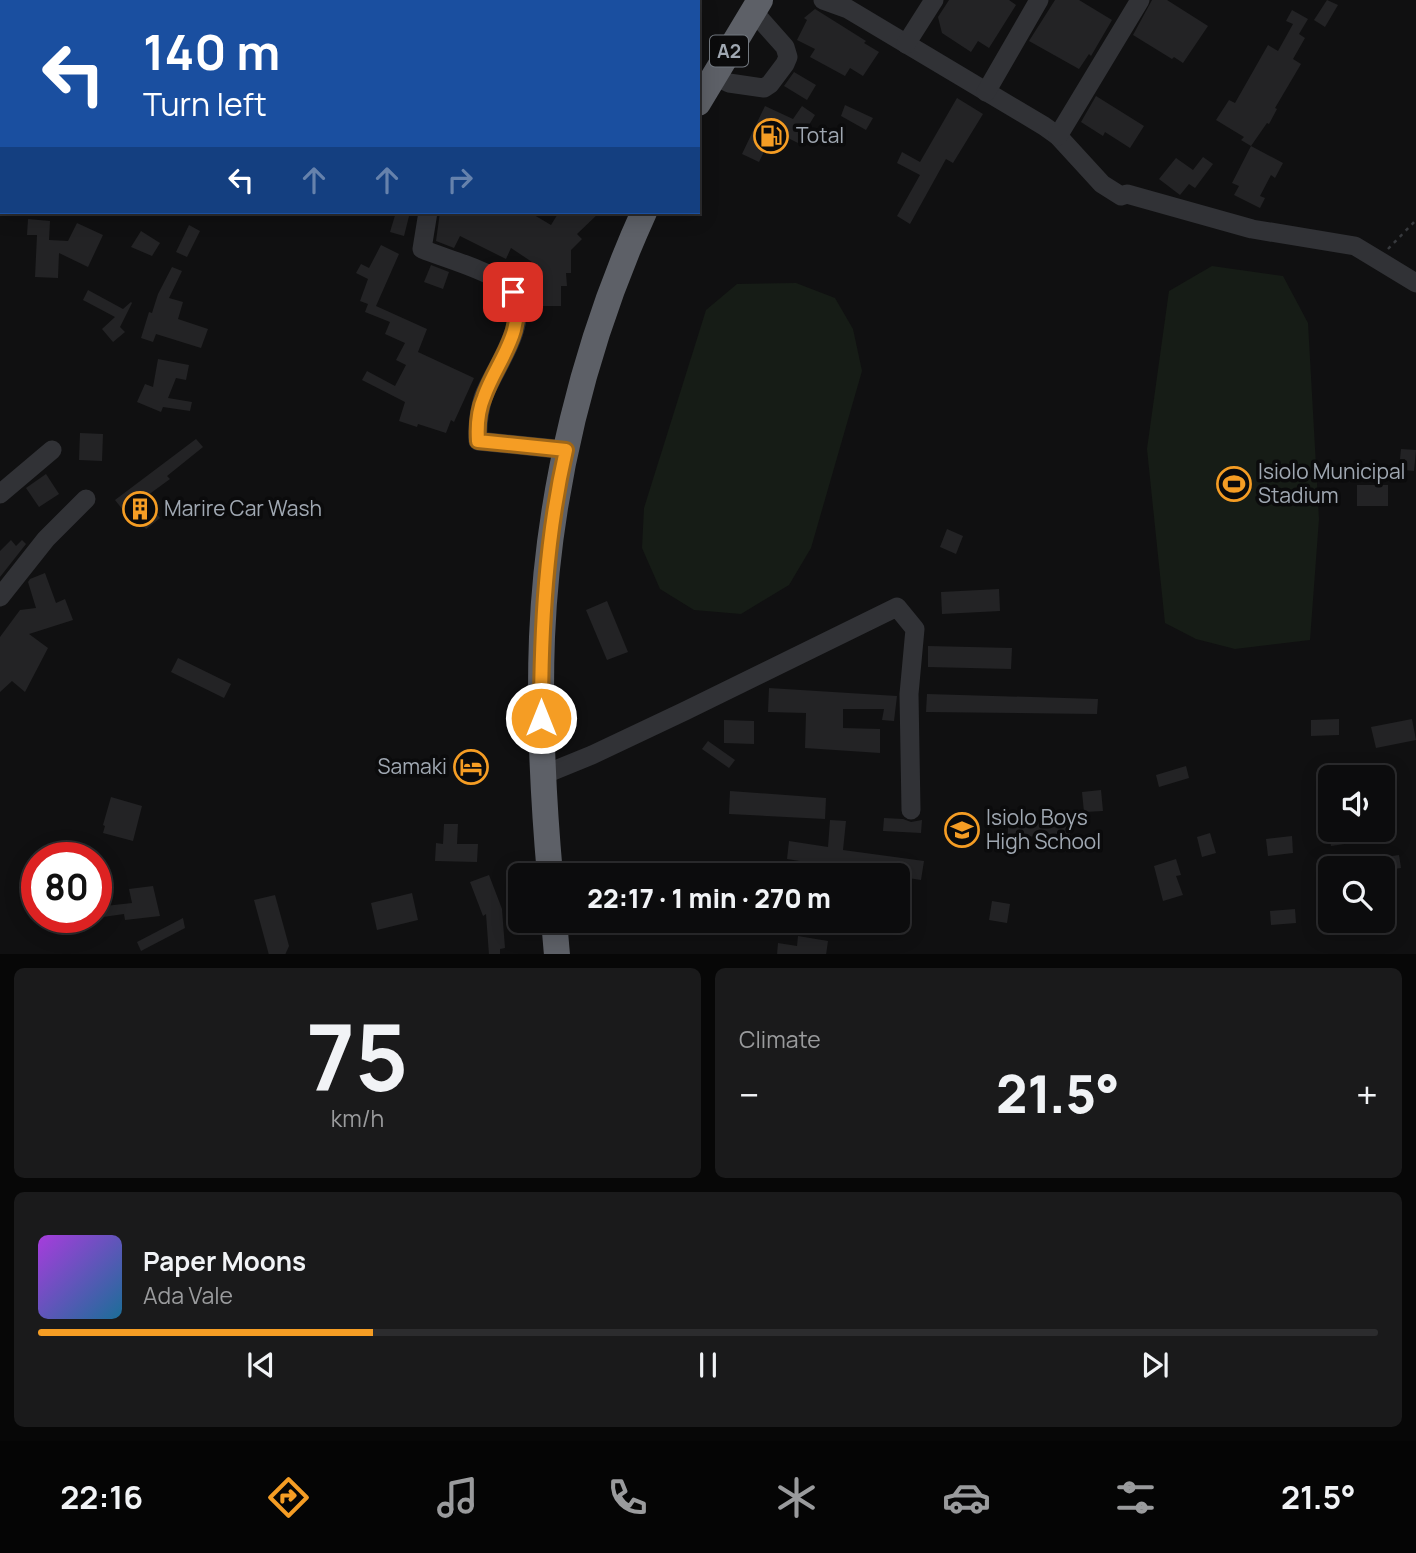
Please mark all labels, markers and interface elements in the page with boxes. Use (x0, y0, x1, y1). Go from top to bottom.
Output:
text: 140 m (143, 18, 280, 85)
icon: left (28, 28, 119, 119)
road number: A2 (710, 36, 748, 66)
text: Turn left (143, 82, 267, 126)
fuel station icon: Total (752, 117, 790, 155)
place label: Total (796, 121, 844, 149)
icon: left (222, 161, 260, 199)
icon: ahead (295, 161, 333, 199)
icon: ahead (368, 161, 406, 199)
icon: right (441, 161, 479, 199)
pin (483, 262, 543, 322)
icon: arrive (494, 273, 532, 311)
place label: Isiolo Municipal Stadium (1258, 457, 1406, 509)
sports icon: Isiolo Municipal Stadium (1215, 465, 1253, 503)
building icon: Marire Car Wash (121, 490, 159, 528)
place label: Marire Car Wash (164, 494, 322, 522)
position arrow (504, 681, 578, 755)
hotel icon: Samaki (452, 748, 490, 786)
place label: Samaki (378, 752, 447, 780)
map controls (1318, 765, 1395, 933)
button: sound (1318, 765, 1395, 842)
place label: Isiolo Boys High School (986, 803, 1101, 855)
school or university icon: Isiolo Boys High School (943, 811, 981, 849)
speed limit sign: 80 (21, 842, 112, 933)
button: search (1318, 856, 1395, 933)
text: 22:17 · 1 min · 270 m (587, 880, 831, 916)
text: 75 (307, 994, 408, 1118)
text: Climate (739, 1023, 821, 1055)
text: 21.5° (996, 1058, 1120, 1129)
text: − (739, 1068, 760, 1120)
text: + (1356, 1068, 1378, 1120)
text: km/h (331, 1102, 384, 1134)
text: Paper Moons (143, 1243, 306, 1279)
text: Ada Vale (143, 1279, 233, 1311)
icon: previous (242, 1346, 280, 1384)
icon: pause (689, 1346, 727, 1384)
icon: next (1136, 1346, 1174, 1384)
icon: directions (264, 1473, 313, 1522)
icon: music (433, 1473, 482, 1522)
icon: phone (603, 1473, 652, 1522)
icon: climate (772, 1473, 821, 1522)
icon: car (942, 1473, 991, 1522)
icon: filters (1111, 1473, 1160, 1522)
text: 22:16 (60, 1475, 143, 1519)
text: 21.5° (1281, 1475, 1356, 1519)

